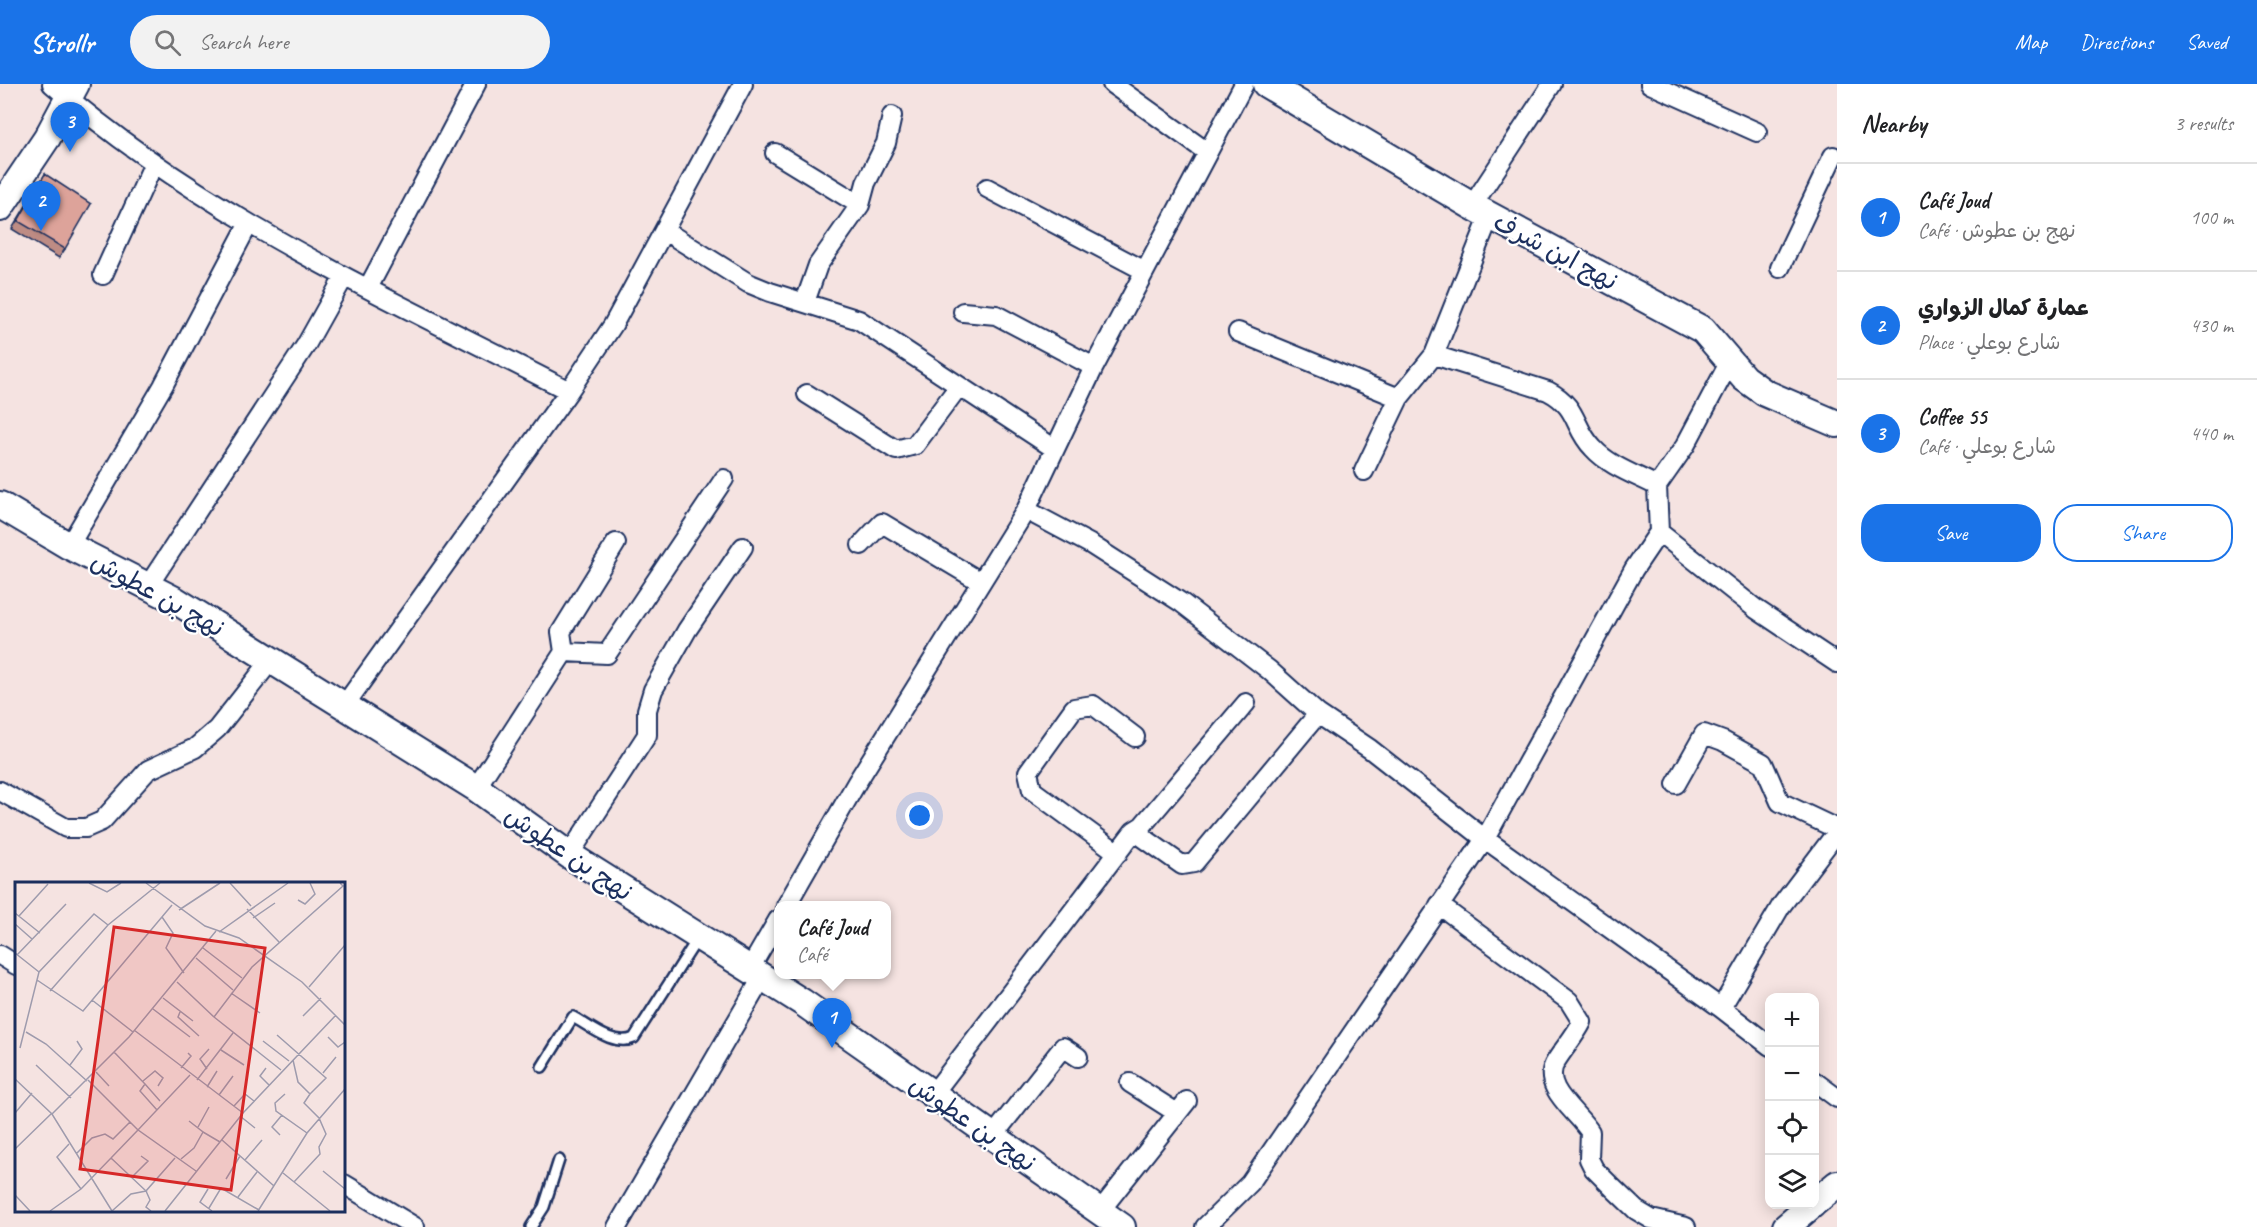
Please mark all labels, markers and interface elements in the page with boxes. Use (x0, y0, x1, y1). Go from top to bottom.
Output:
search box (130, 15, 550, 69)
text: Strollr (30, 25, 94, 60)
icon: search (151, 26, 184, 59)
text: Search here (199, 28, 289, 56)
text: Map (2015, 29, 2047, 55)
text: Directions (2080, 29, 2153, 55)
text: Saved (2186, 29, 2227, 55)
pin: 3 (50, 103, 90, 152)
text: Nearby (1861, 107, 1926, 140)
text: 3 results (2174, 111, 2233, 136)
pin: 2 (22, 182, 60, 231)
text: Café Joud (1918, 187, 1989, 215)
street label: نهج ابن شرف (1487, 205, 1624, 299)
text: 1 (1876, 205, 1885, 230)
text: 100 m (2190, 205, 2233, 230)
text: Café · نهج بن عطوش (1918, 218, 2076, 243)
text: عمارة كمال الزواري (1918, 294, 2090, 322)
text: 2 (1876, 313, 1885, 338)
text: 430 m (2190, 313, 2233, 338)
text: Place · شارع بوعلي (1918, 330, 2061, 355)
text: Coffee 55 (1918, 403, 1987, 431)
text: 3 (1876, 421, 1885, 446)
text: 440 m (2190, 421, 2233, 446)
text: Café · شارع بوعلي (1918, 434, 2056, 459)
button: Save (1861, 504, 2041, 562)
button: Share (2053, 504, 2233, 562)
street label: نهج بن عطوش (85, 544, 230, 646)
street label: نهج بن عطوش (498, 798, 639, 909)
your location (905, 801, 934, 830)
inset map (15, 882, 345, 1212)
popup (774, 901, 891, 979)
text: Café Joud (797, 914, 868, 942)
text: Café (797, 942, 827, 967)
map controls (1765, 993, 1819, 1209)
button: + (1765, 993, 1819, 1047)
pin: 1 (812, 998, 852, 1048)
button: − (1765, 1047, 1819, 1101)
street label: نهج بن عطوش (902, 1067, 1043, 1180)
button: locate (1765, 1101, 1819, 1155)
button: layers (1765, 1155, 1819, 1209)

